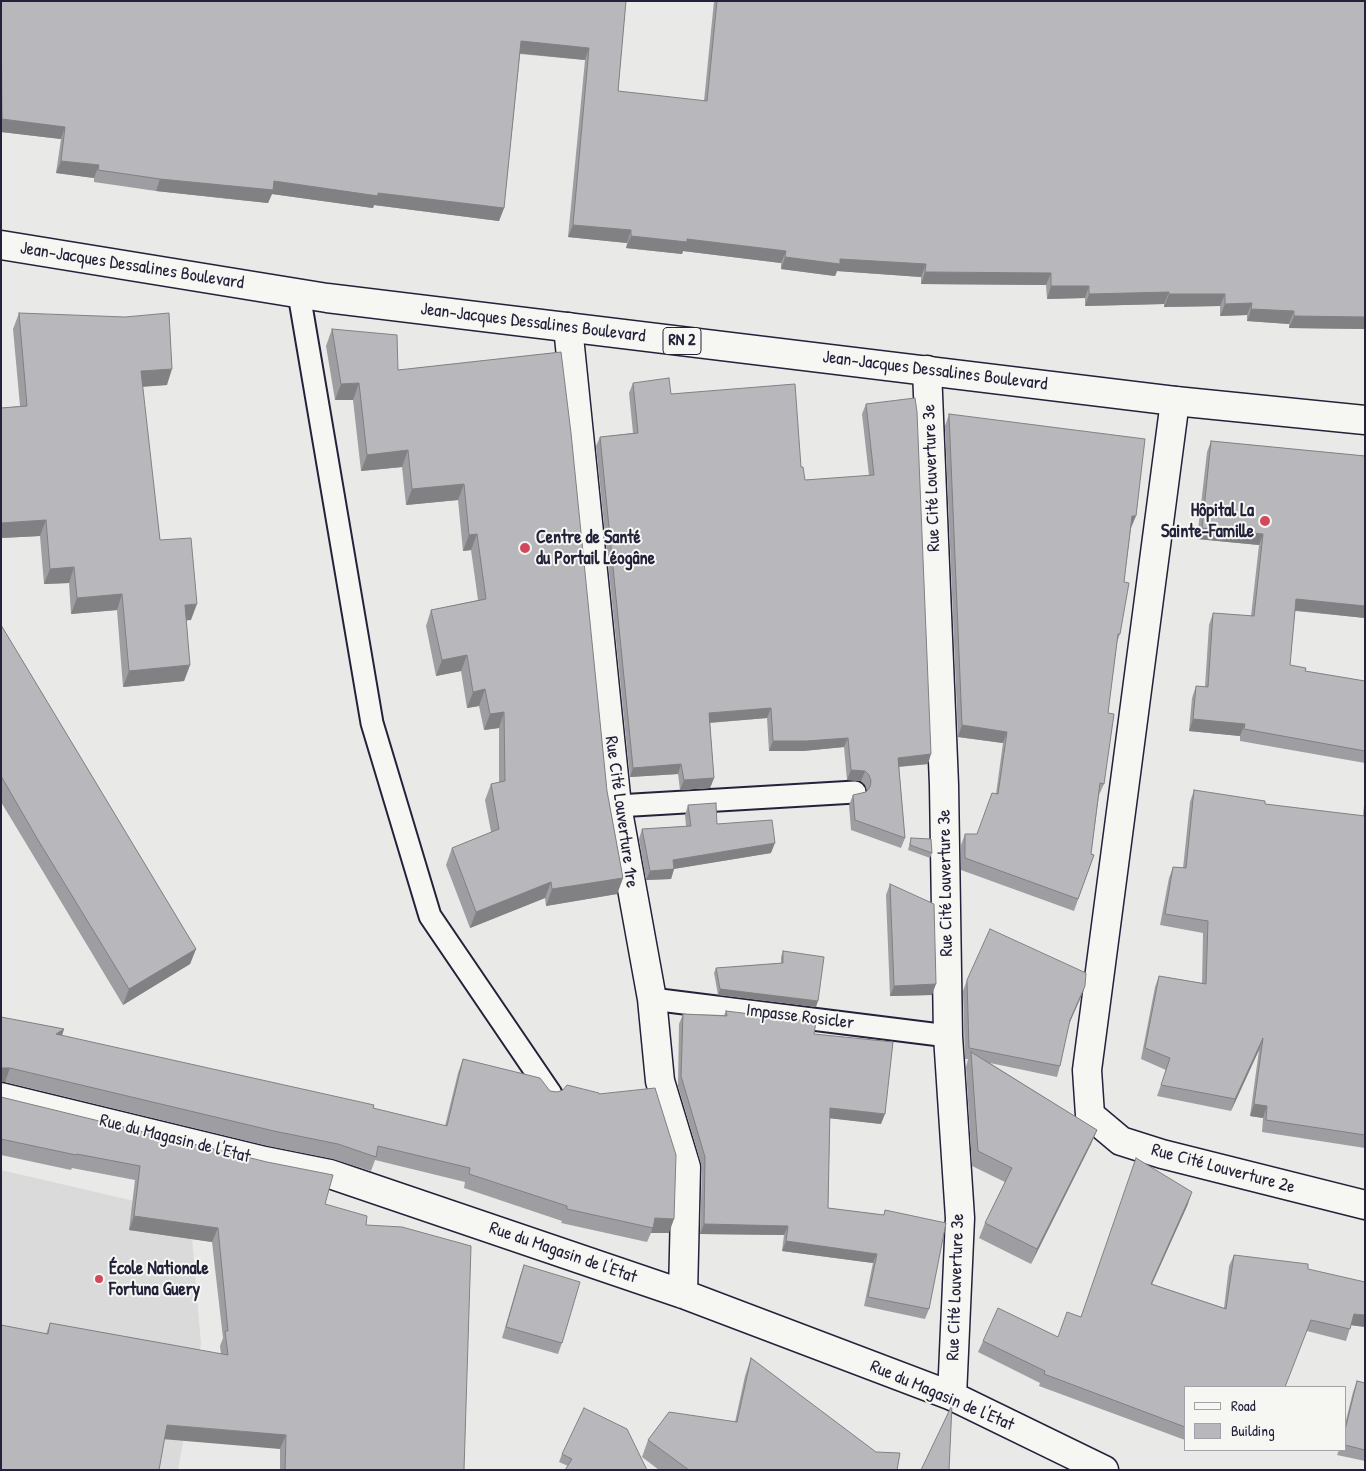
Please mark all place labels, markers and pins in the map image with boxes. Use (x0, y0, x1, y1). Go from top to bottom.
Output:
place label: Hôpital La Sainte-Famille (1161, 500, 1254, 542)
marker: Hôpital La Sainte-Famille (1258, 514, 1272, 528)
place label: Centre de Santé du Portail Léogâne (536, 527, 655, 570)
marker: Centre de Santé du Portail Léogâne (518, 541, 532, 555)
place label: École Nationale Fortuna Guery (109, 1258, 209, 1300)
marker: École Nationale Fortuna Guery (93, 1273, 105, 1285)

